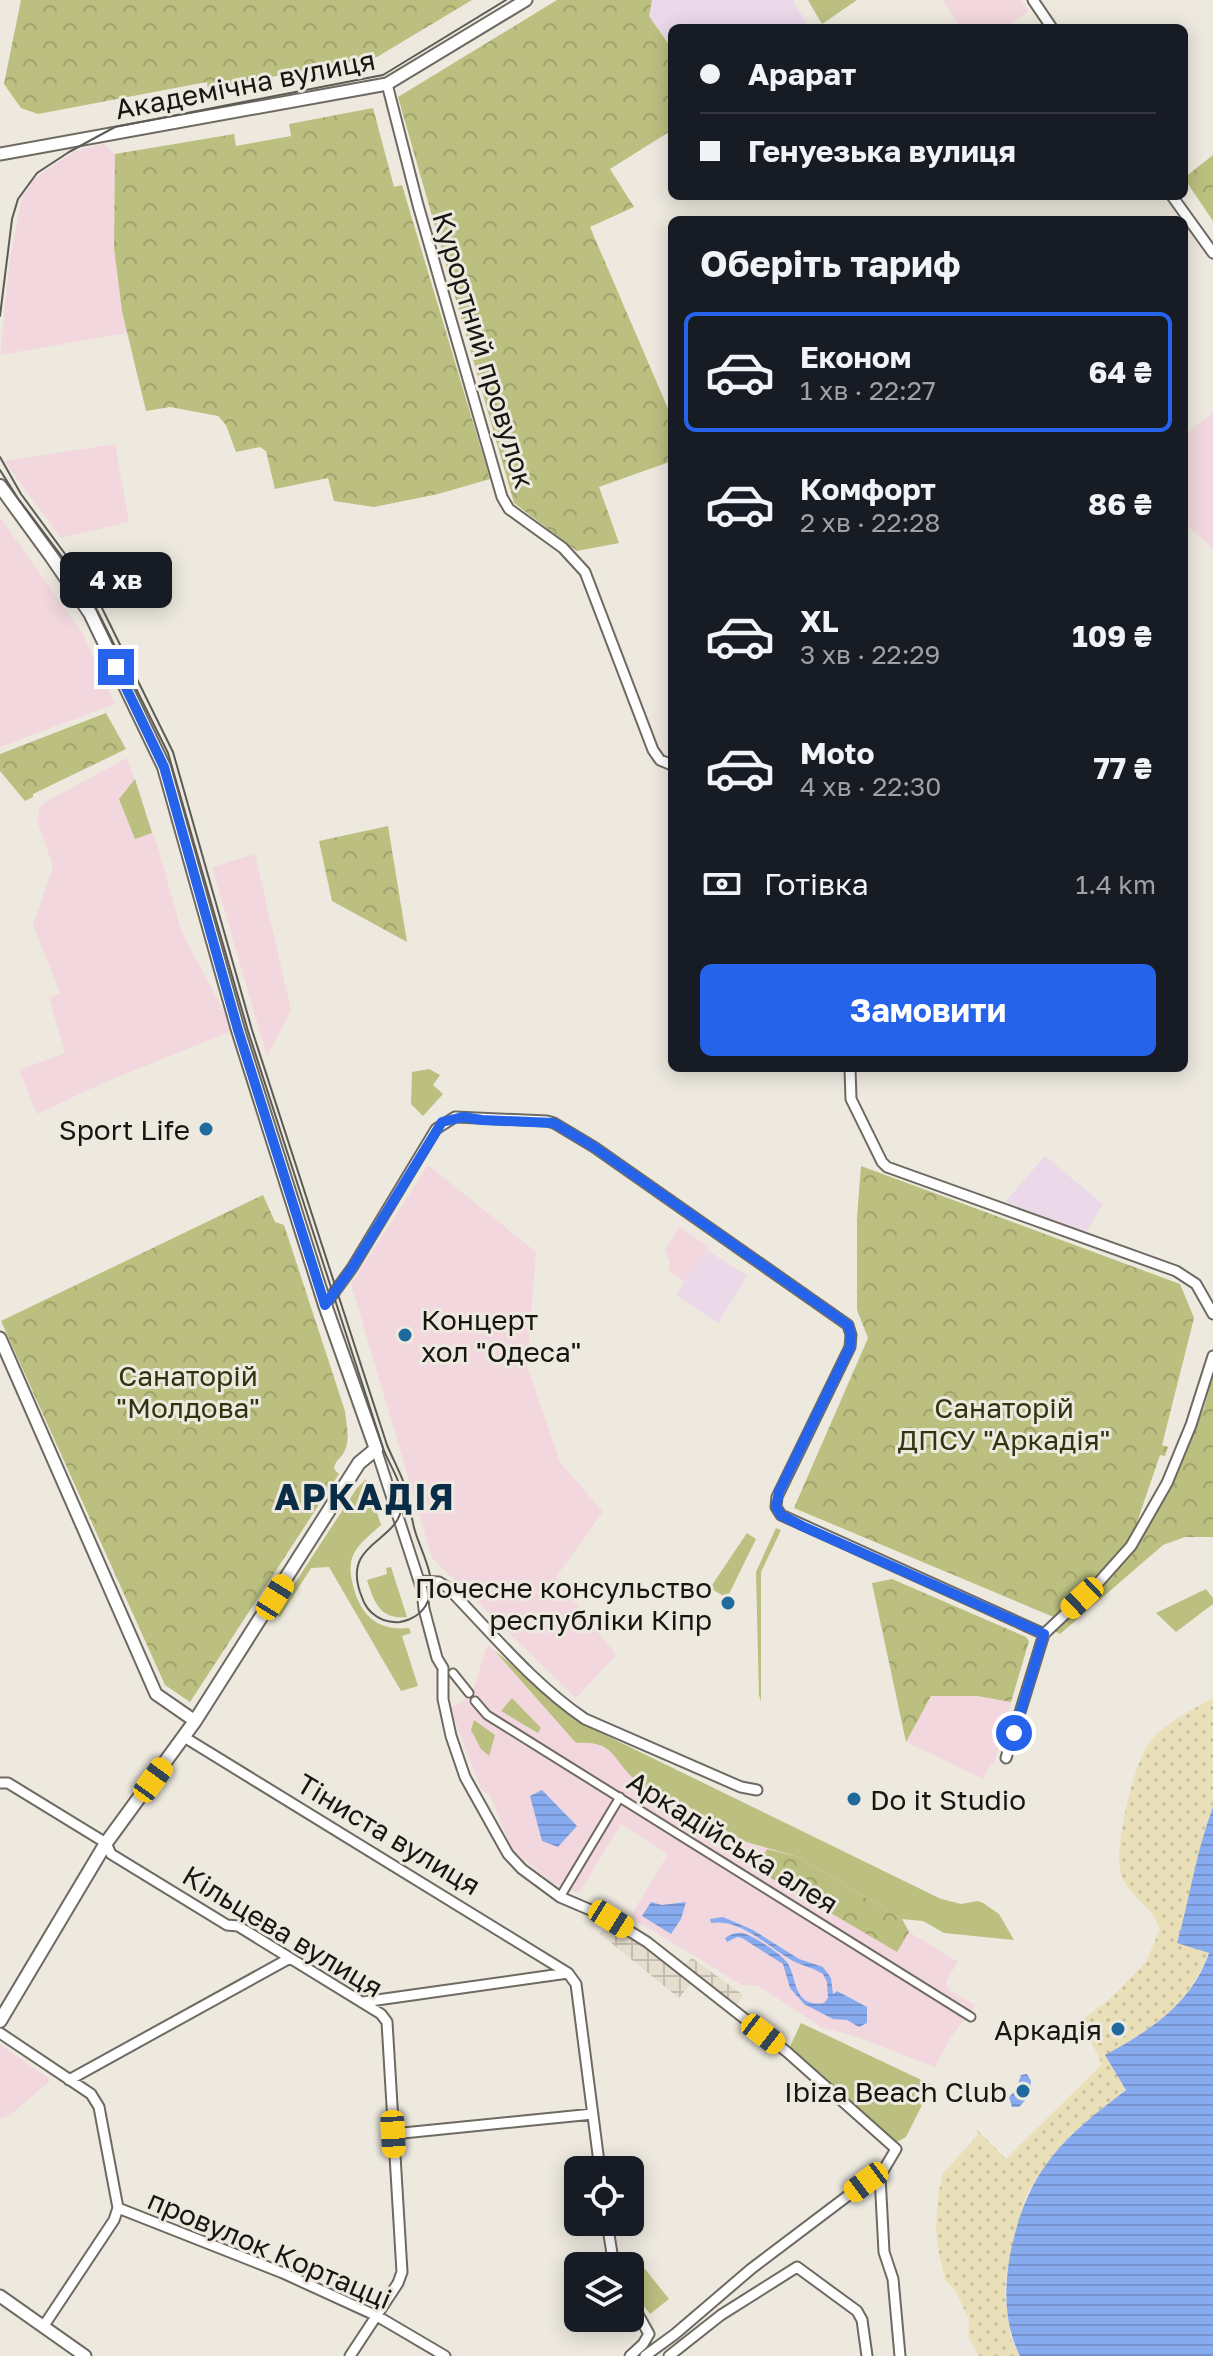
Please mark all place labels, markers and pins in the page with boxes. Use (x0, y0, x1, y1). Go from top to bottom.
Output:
place label: Sport Life (59, 1113, 190, 1146)
marker: Sport Life (197, 1120, 215, 1138)
place label: Концерт хол "Одеса" (421, 1303, 581, 1368)
marker: Концерт хол "Одеса" (396, 1326, 414, 1344)
place label: Почесне консульство республіки Кіпр (415, 1571, 712, 1636)
marker: Почесне консульство республіки Кіпр (719, 1594, 737, 1612)
place label: Do it Studio (870, 1783, 1026, 1816)
marker: Do it Studio (845, 1790, 863, 1808)
place label: Аркадія (994, 2013, 1102, 2046)
marker: Аркадія (1109, 2020, 1127, 2038)
place label: Ibiza Beach Club (784, 2075, 1007, 2108)
marker: Ibiza Beach Club (1014, 2082, 1032, 2100)

